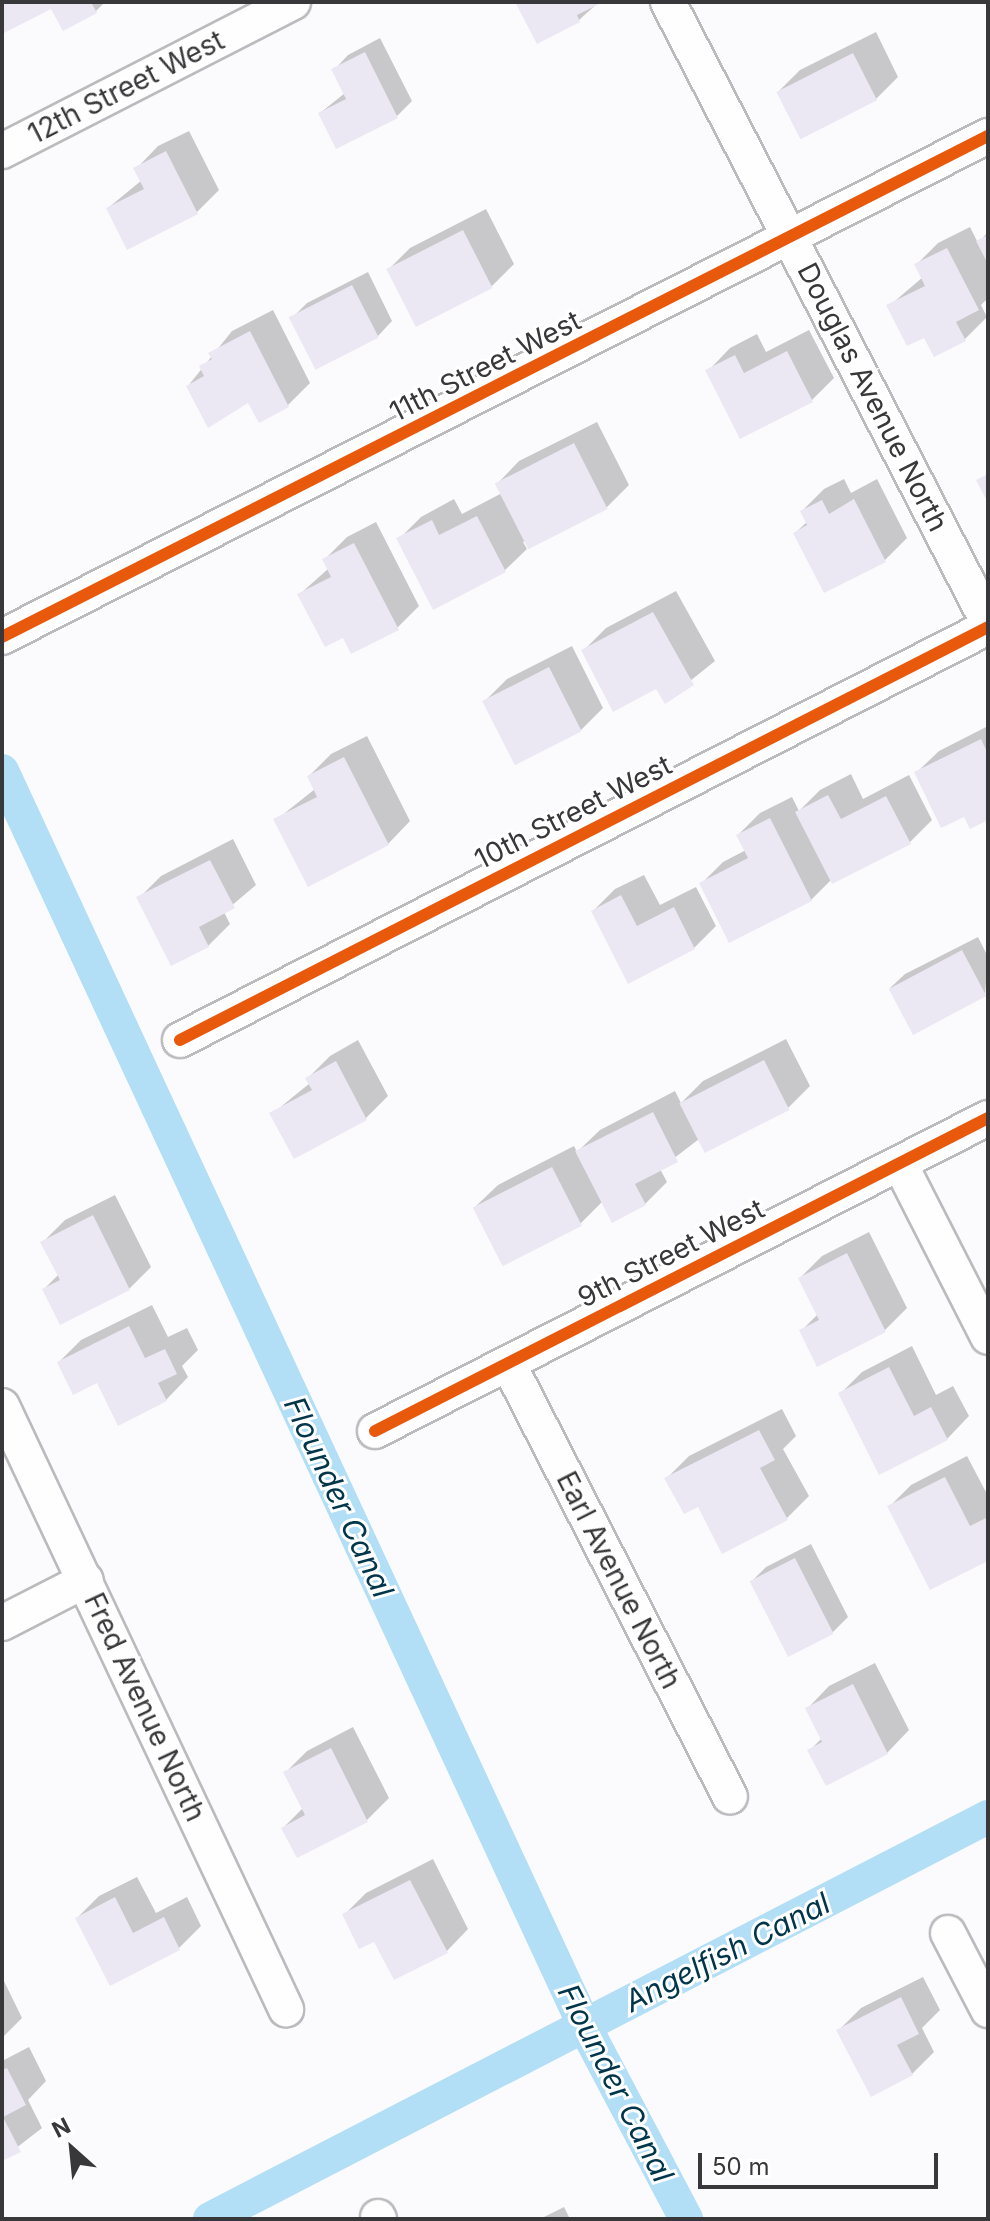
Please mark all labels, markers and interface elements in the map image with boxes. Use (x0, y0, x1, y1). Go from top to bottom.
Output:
street label: 12th Street West (22, 23, 230, 151)
street label: Douglas Avenue North (791, 257, 955, 537)
street label: 11th Street West (384, 303, 586, 429)
street label: 10th Street West (469, 748, 677, 876)
street label: 9th Street West (572, 1192, 770, 1314)
water label: Flounder Canal (277, 1391, 401, 1603)
street label: Earl Avenue North (550, 1466, 688, 1694)
street label: Fred Avenue North (77, 1588, 213, 1826)
water label: Angelfish Canal (618, 1885, 836, 2019)
water label: Flounder Canal (551, 1978, 681, 2188)
north arrow (32, 2109, 112, 2189)
text: N (48, 2112, 74, 2143)
scale bar (702, 2137, 942, 2187)
text: 50 m (712, 2152, 770, 2181)

